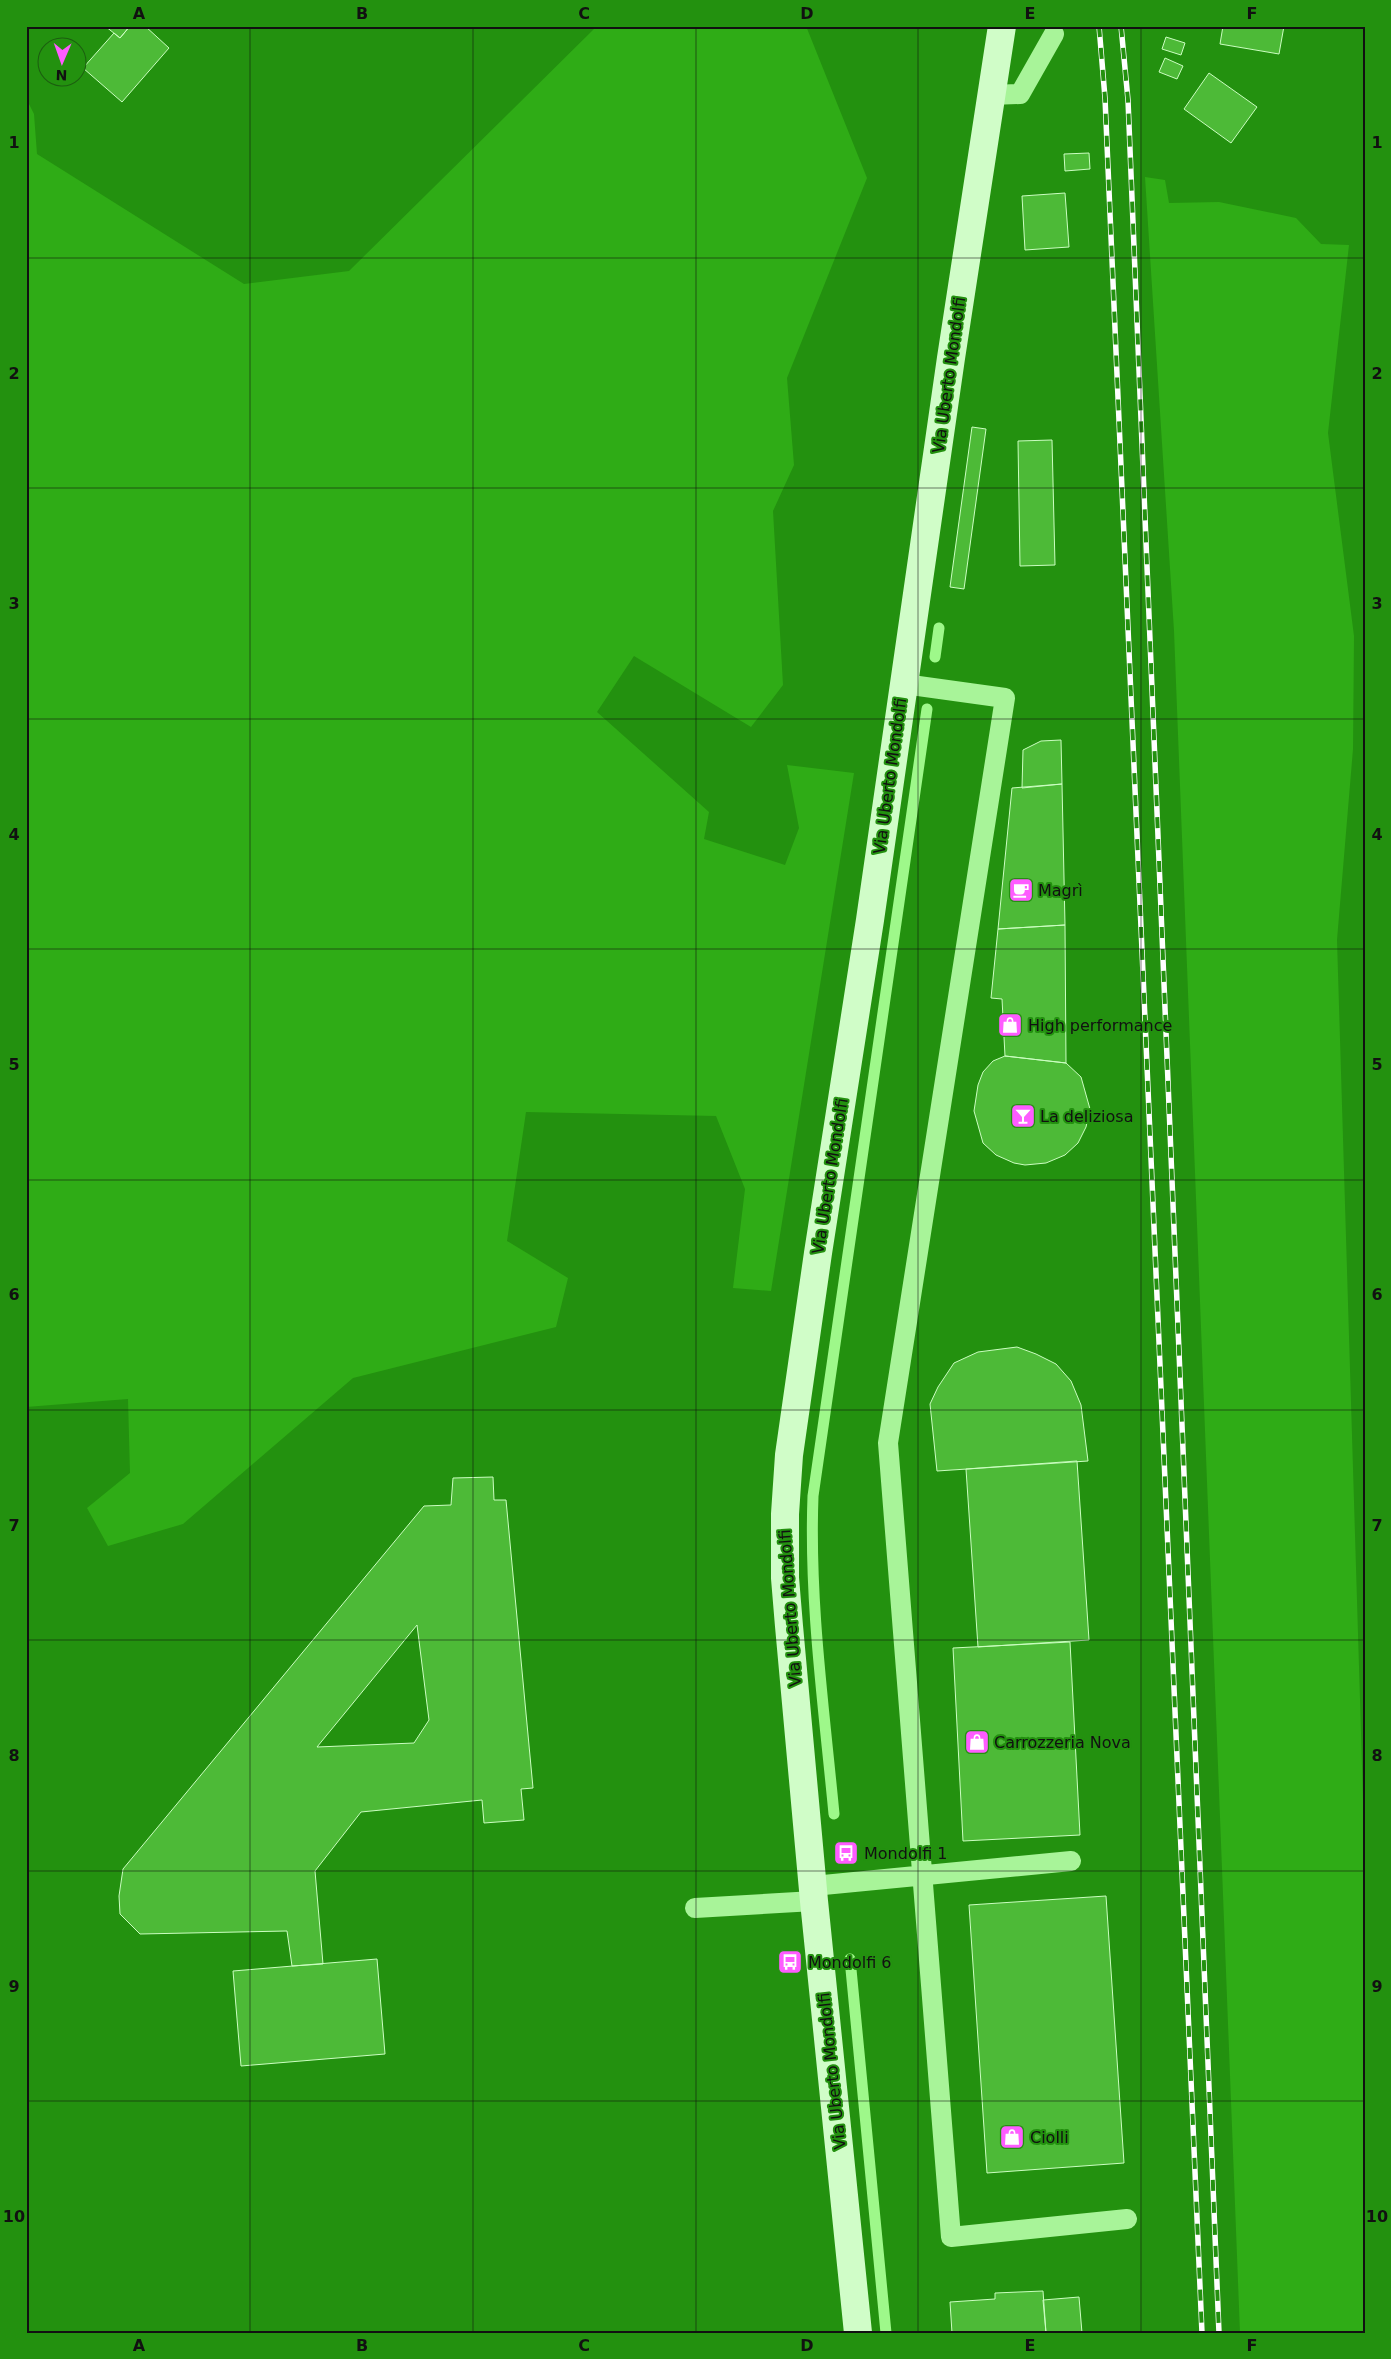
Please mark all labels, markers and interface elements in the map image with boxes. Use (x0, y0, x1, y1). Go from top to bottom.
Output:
text: A (133, 4, 146, 23)
text: B (356, 4, 368, 23)
text: C (578, 4, 590, 23)
text: D (800, 4, 814, 23)
text: E (1025, 4, 1035, 23)
text: F (1247, 4, 1257, 23)
north arrow (38, 38, 88, 88)
text: N (55, 67, 68, 83)
text: 1 (8, 133, 20, 152)
text: 1 (1371, 133, 1383, 152)
street label: Via Uberto Mondolfi (929, 296, 969, 454)
text: 2 (8, 364, 20, 383)
text: 2 (1371, 364, 1383, 383)
text: 3 (8, 594, 20, 613)
text: 3 (1371, 594, 1383, 613)
street label: Via Uberto Mondolfi (870, 697, 910, 855)
text: 4 (8, 825, 20, 844)
text: 4 (1371, 825, 1383, 844)
cafe icon: Magrì (1008, 877, 1034, 903)
place label: Magrì (1038, 881, 1083, 900)
shop icon: High performance (997, 1012, 1023, 1038)
place label: High performance (1028, 1016, 1172, 1035)
text: 5 (8, 1055, 20, 1074)
text: 5 (1371, 1055, 1383, 1074)
street label: Via Uberto Mondolfi (808, 1097, 852, 1255)
bar icon: La deliziosa (1010, 1103, 1036, 1129)
place label: La deliziosa (1040, 1107, 1133, 1126)
text: 6 (8, 1285, 20, 1304)
text: 6 (1371, 1285, 1383, 1304)
text: 7 (8, 1516, 20, 1535)
text: 7 (1371, 1516, 1383, 1535)
street label: Via Uberto Mondolfi (775, 1529, 805, 1687)
shop icon: Carrozzeria Nova (964, 1729, 990, 1755)
place label: Carrozzeria Nova (994, 1733, 1131, 1752)
text: 8 (8, 1746, 20, 1765)
text: 8 (1371, 1746, 1383, 1765)
bus stop icon: Mondolfi 1 (833, 1840, 859, 1866)
place label: Mondolfi 1 (864, 1844, 947, 1863)
bus stop icon: Mondolfi 6 (777, 1949, 803, 1975)
place label: Mondolfi 6 (808, 1953, 891, 1972)
text: 9 (8, 1977, 20, 1996)
text: 9 (1371, 1977, 1383, 1996)
street label: Via Uberto Mondolfi (814, 1992, 850, 2150)
shop icon: Ciolli (999, 2124, 1025, 2150)
place label: Ciolli (1030, 2128, 1069, 2147)
text: 10 (3, 2207, 25, 2226)
text: 10 (1366, 2207, 1388, 2226)
text: A (133, 2336, 146, 2355)
text: B (356, 2336, 368, 2355)
text: C (578, 2336, 590, 2355)
text: D (800, 2336, 814, 2355)
text: E (1025, 2336, 1035, 2355)
text: F (1247, 2336, 1257, 2355)

